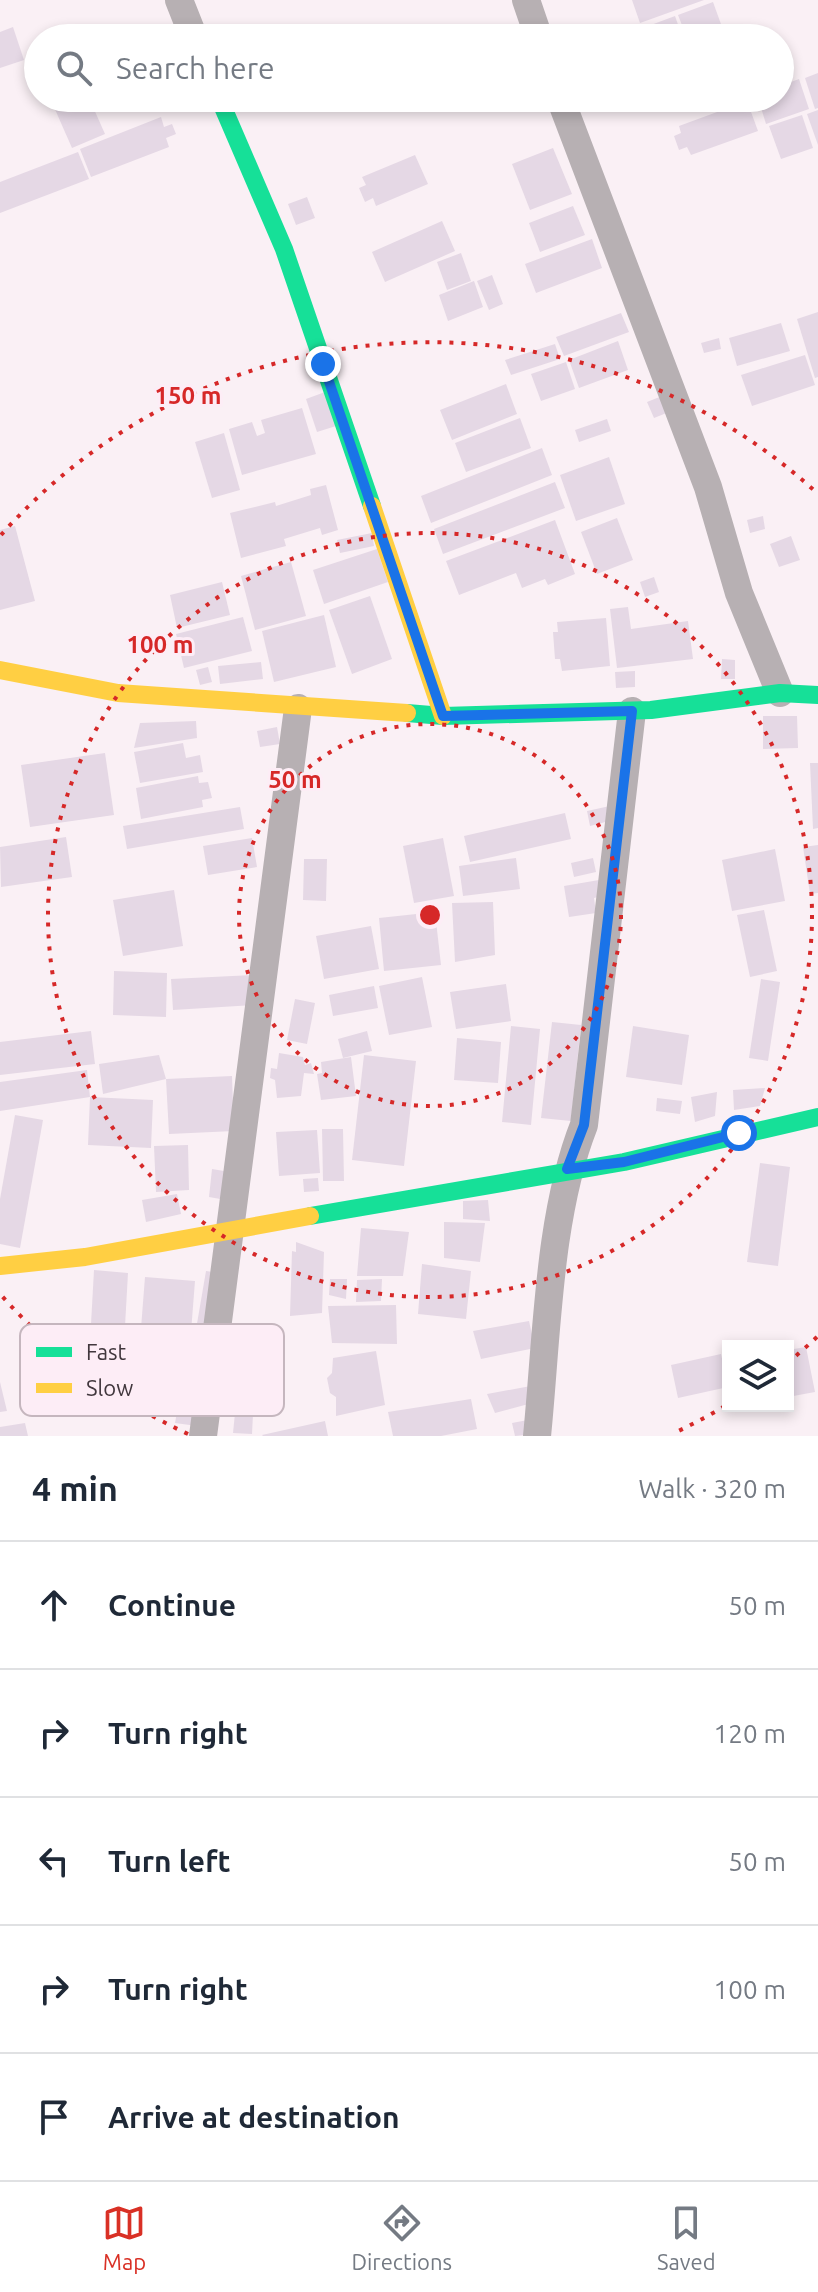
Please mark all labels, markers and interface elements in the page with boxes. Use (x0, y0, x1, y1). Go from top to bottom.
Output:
search box (24, 24, 794, 112)
icon: search (52, 46, 96, 90)
text: Search here (116, 51, 275, 85)
route end (305, 346, 341, 382)
text: 150 m (155, 382, 221, 409)
text: 100 m (127, 631, 193, 658)
text: 50 m (268, 766, 322, 793)
centre of rings (416, 901, 444, 929)
route start (721, 1115, 757, 1151)
legend (20, 1324, 284, 1416)
text: Fast (86, 1339, 127, 1364)
map controls (722, 1340, 794, 1412)
button: layers (722, 1340, 794, 1412)
text: Slow (86, 1375, 133, 1400)
text: 4 min (32, 1469, 118, 1507)
text: Walk · 320 m (638, 1474, 786, 1503)
icon: ahead (32, 1583, 76, 1627)
text: Continue (108, 1588, 236, 1622)
text: 50 m (728, 1591, 786, 1620)
icon: right (32, 1711, 76, 1755)
text: Turn right (108, 1716, 248, 1750)
text: 120 m (714, 1719, 786, 1748)
icon: left (32, 1839, 76, 1883)
text: Turn left (108, 1844, 230, 1878)
text: 50 m (728, 1847, 786, 1876)
icon: right (32, 1967, 76, 2011)
text: Turn right (108, 1972, 248, 2006)
text: 100 m (714, 1975, 786, 2004)
icon: arrive (32, 2095, 76, 2139)
text: Arrive at destination (108, 2100, 400, 2134)
tab: Map (102, 2201, 146, 2274)
tab: Directions (351, 2201, 452, 2274)
tab: Saved (657, 2201, 716, 2274)

